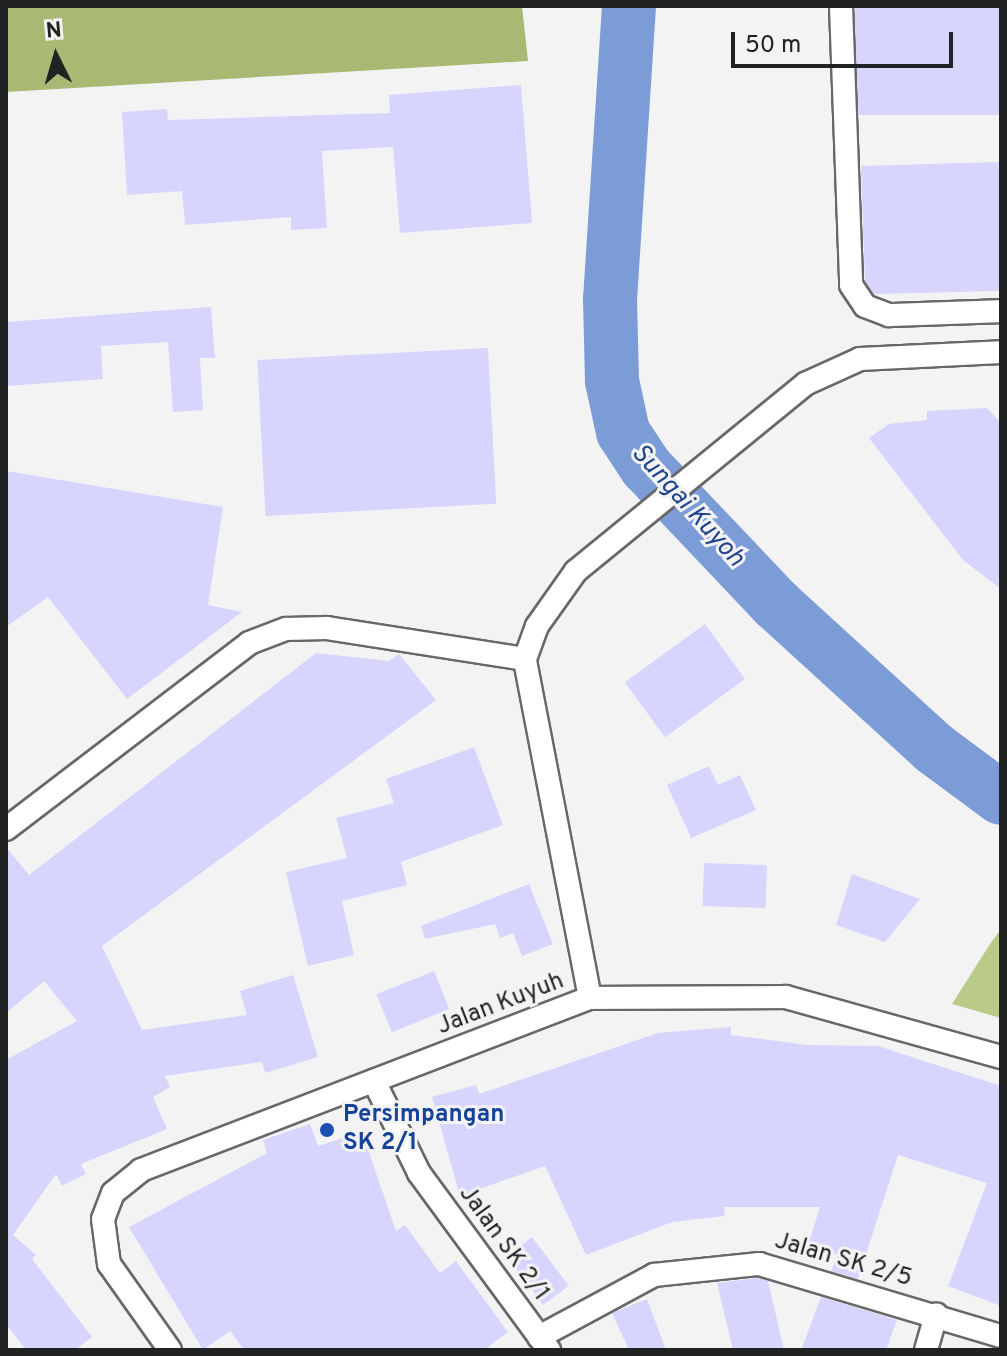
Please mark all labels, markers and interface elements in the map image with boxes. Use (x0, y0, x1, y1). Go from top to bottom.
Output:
north arrow (16, 16, 96, 96)
scale bar (735, 16, 957, 66)
text: N (45, 17, 63, 46)
text: 50 m (745, 31, 801, 61)
water label: Sungai Kuyoh (624, 438, 750, 574)
street label: Jalan Kuyuh (434, 968, 568, 1042)
place label: Persimpangan SK 2/1 (343, 1102, 504, 1158)
marker: Persimpangan SK 2/1 (318, 1121, 336, 1139)
street label: Jalan SK 2/1 (452, 1181, 554, 1307)
street label: Jalan SK 2/5 (771, 1228, 915, 1294)

